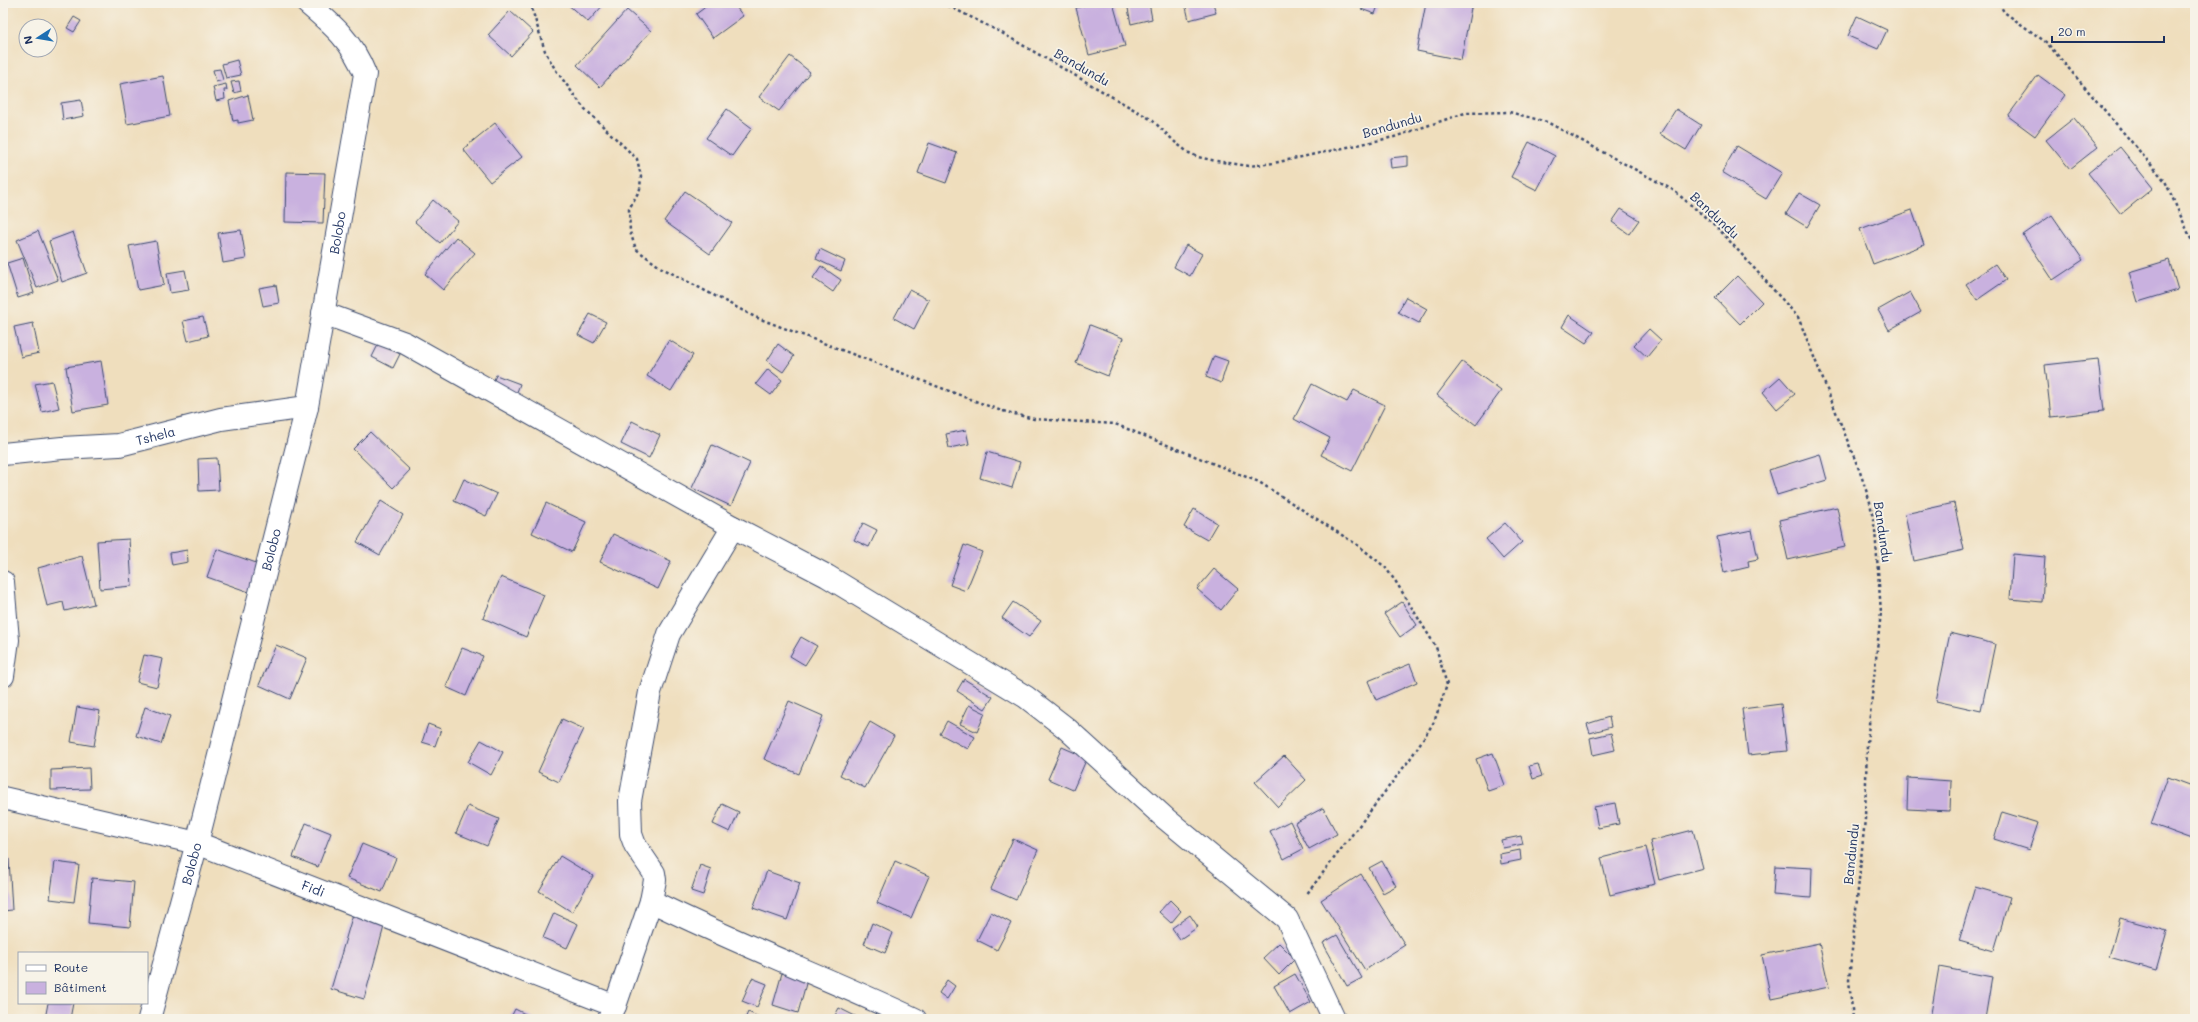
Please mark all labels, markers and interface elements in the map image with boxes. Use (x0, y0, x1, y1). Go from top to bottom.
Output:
north arrow (18, 18, 58, 58)
scale bar (2052, 18, 2164, 44)
text: 20 m (2058, 23, 2086, 39)
text: N (20, 35, 36, 46)
street label: Bandundu (1051, 44, 1113, 89)
street label: Bandundu (1360, 108, 1424, 141)
street label: Bandundu (1687, 188, 1744, 242)
street label: Bolobo (325, 210, 349, 255)
street label: Tshela (134, 422, 177, 448)
street label: Bandundu (1871, 500, 1896, 563)
street label: Bolobo (257, 526, 284, 572)
street label: Bandundu (1839, 823, 1862, 885)
street label: Bolobo (177, 840, 205, 886)
street label: Fidi (299, 876, 328, 900)
legend (18, 952, 148, 1004)
text: Route (54, 959, 88, 975)
text: Bâtiment (54, 979, 107, 995)

